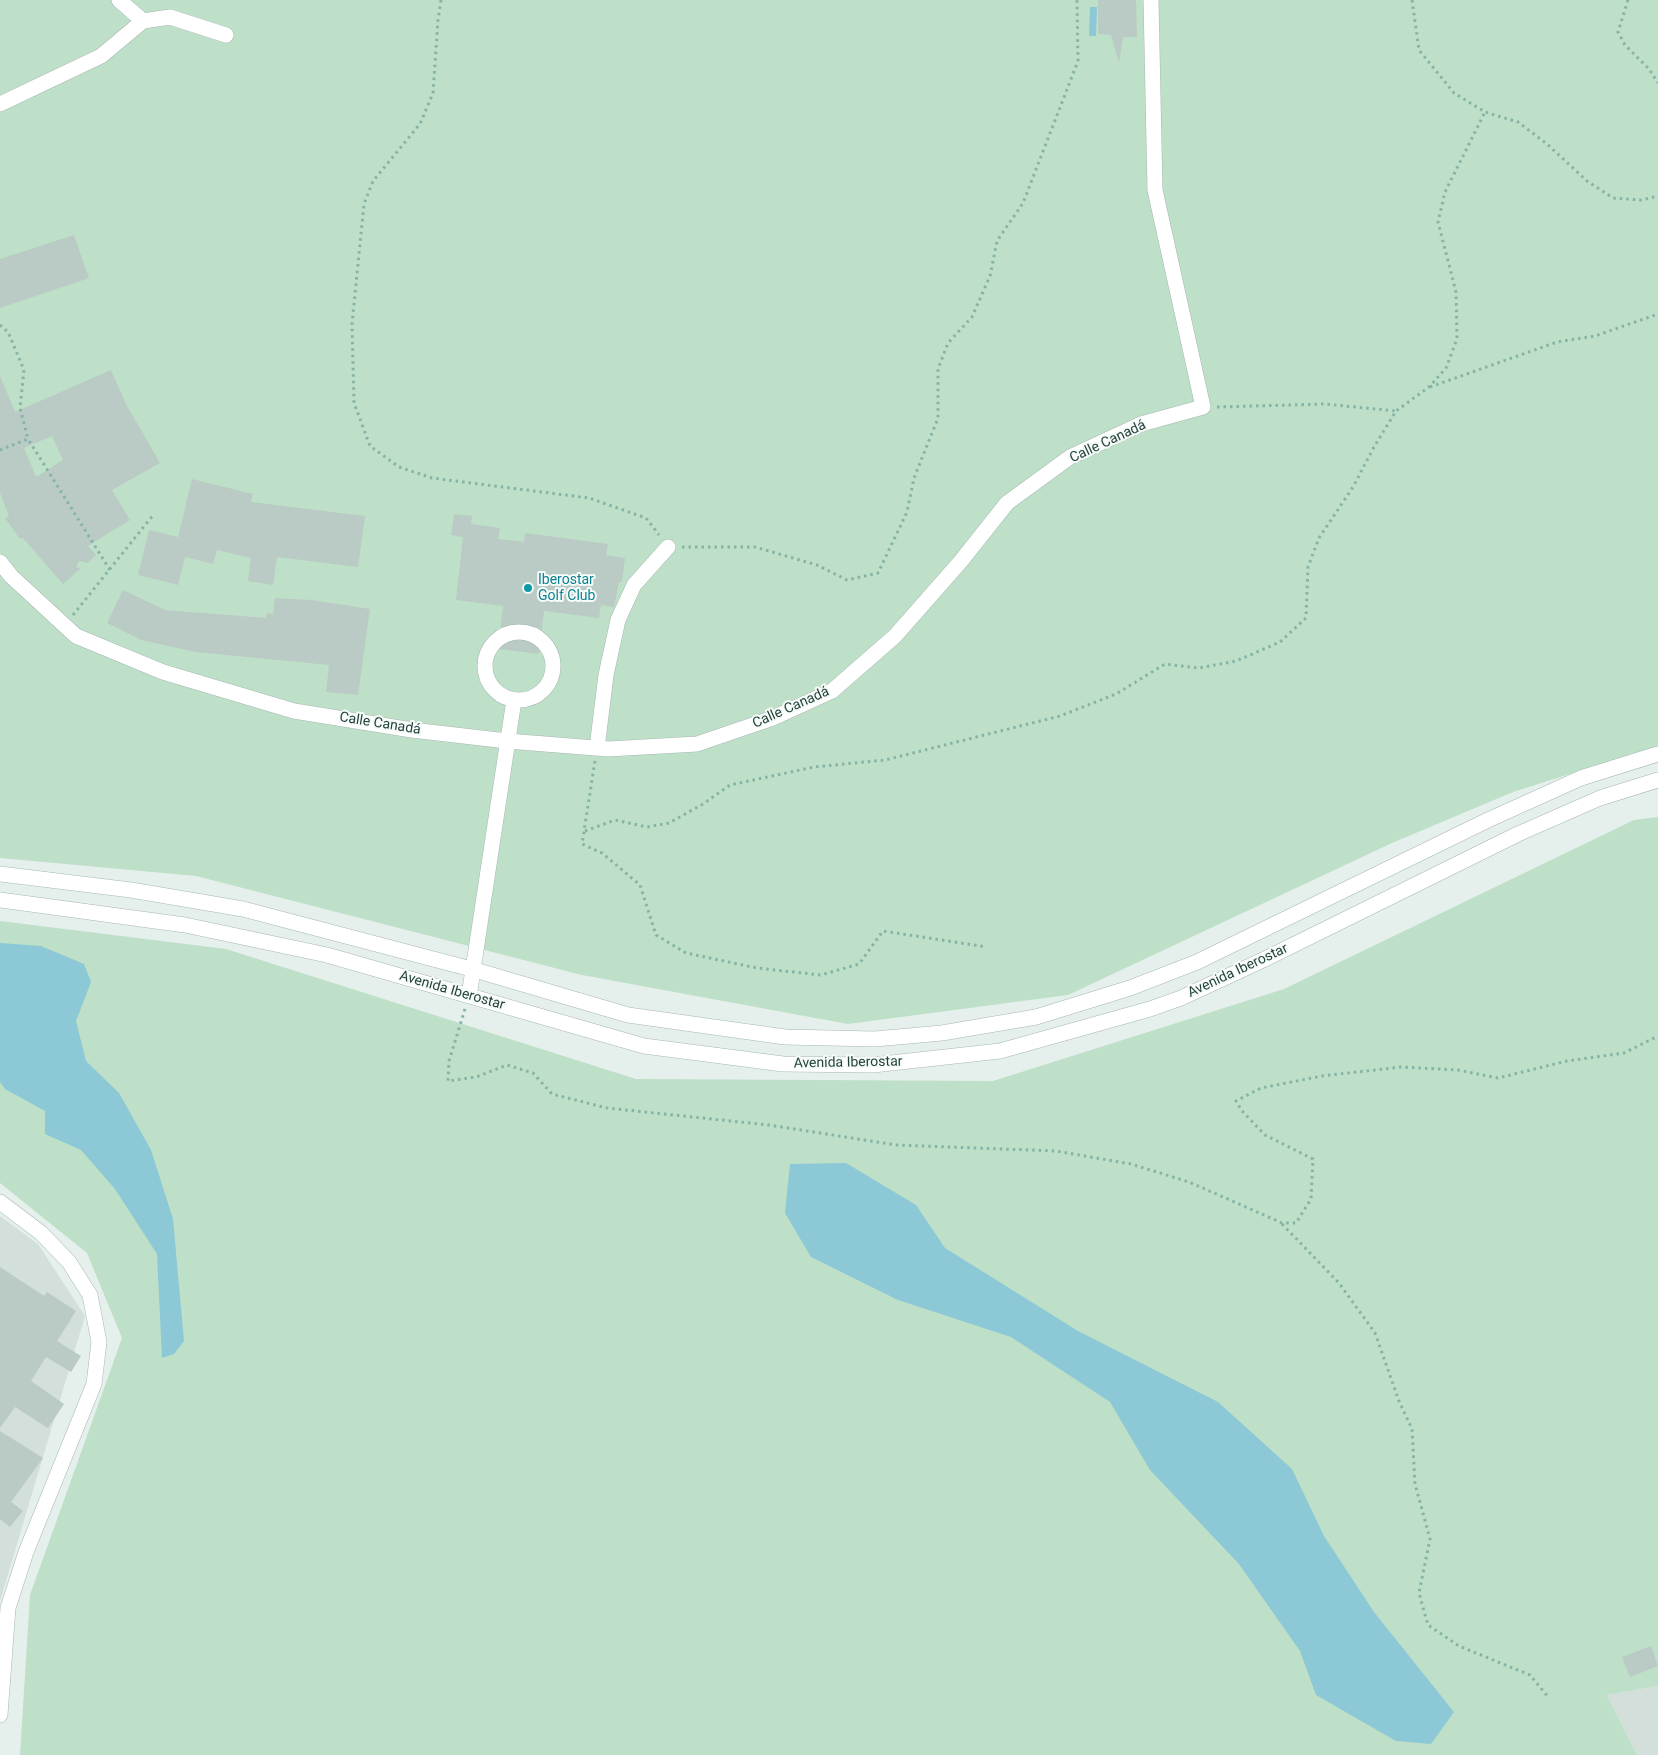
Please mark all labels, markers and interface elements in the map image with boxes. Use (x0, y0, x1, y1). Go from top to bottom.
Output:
street label: Calle Canadá (1067, 417, 1149, 467)
place label: Iberostar Golf Club (538, 572, 595, 604)
marker: Iberostar Golf Club (522, 582, 534, 594)
street label: Calle Canadá (750, 684, 832, 732)
street label: Calle Canadá (338, 709, 422, 739)
street label: Avenida Iberostar (1185, 940, 1291, 1002)
street label: Avenida Iberostar (397, 968, 507, 1014)
street label: Avenida Iberostar (793, 1054, 903, 1072)

